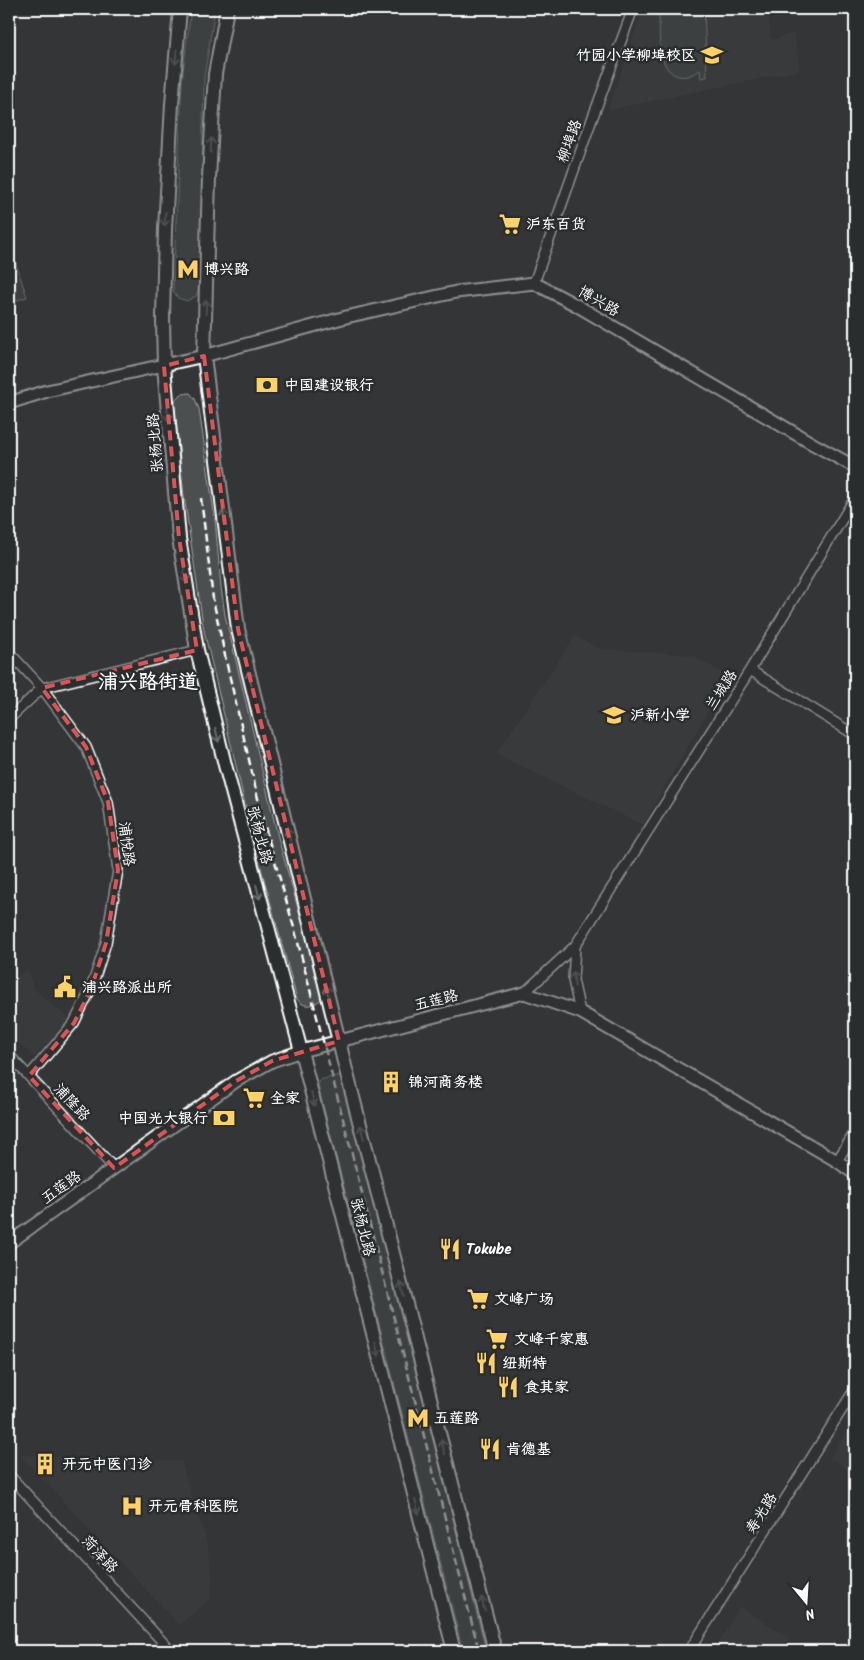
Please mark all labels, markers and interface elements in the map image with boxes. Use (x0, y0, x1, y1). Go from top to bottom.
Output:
school or university icon: 竹园小学柳埠校区 (699, 42, 725, 68)
place label: 竹园小学柳埠校区 (576, 44, 696, 68)
one-way arrow (171, 49, 181, 65)
street label: 柳埠路 (551, 116, 589, 167)
one-way arrow (206, 137, 216, 154)
one-way arrow (161, 211, 170, 227)
supermarket icon: 沪东百货 (497, 211, 523, 237)
place label: 沪东百货 (526, 213, 586, 237)
metro station icon: 博兴路 (175, 256, 201, 282)
place label: 博兴路 (204, 258, 249, 282)
street label: 博兴路 (573, 280, 624, 324)
one-way arrow (201, 300, 210, 316)
bank icon: 中国建设银行 (254, 372, 280, 398)
place label: 中国建设银行 (284, 374, 374, 398)
one-way arrow (163, 406, 173, 422)
street label: 张杨北路 (141, 412, 171, 474)
one-way arrow (219, 510, 229, 526)
one-way arrow (181, 567, 191, 583)
street label: 兰城路 (700, 665, 744, 716)
district label: 浦兴路街道 (98, 667, 198, 699)
one-way arrow (245, 670, 254, 686)
school or university icon: 沪新小学 (601, 702, 627, 728)
place label: 沪新小学 (630, 704, 690, 728)
one-way arrow (213, 726, 222, 742)
street label: 张杨北路 (240, 803, 278, 867)
street label: 浦悦路 (111, 820, 141, 868)
one-way arrow (284, 828, 293, 844)
one-way arrow (254, 884, 264, 900)
one-way arrow (570, 972, 579, 988)
public building icon: 浦兴路派出所 (52, 974, 78, 1000)
place label: 浦兴路派出所 (82, 976, 172, 1000)
street label: 五莲路 (411, 984, 461, 1018)
one-way arrow (323, 986, 332, 1002)
building icon: 锦河商务楼 (378, 1069, 404, 1095)
place label: 锦河商务楼 (408, 1071, 483, 1095)
street label: 浦隆路 (47, 1078, 95, 1127)
supermarket icon: 全家 (241, 1085, 267, 1111)
place label: 全家 (270, 1087, 300, 1111)
one-way arrow (309, 1090, 318, 1106)
bank icon: 中国光大银行 (211, 1105, 237, 1131)
place label: 中国光大银行 (118, 1107, 208, 1131)
one-way arrow (357, 1124, 366, 1140)
street label: 五莲路 (36, 1165, 87, 1211)
street label: 张杨北路 (343, 1195, 381, 1259)
restaurant icon: Tokube (437, 1236, 463, 1262)
place label: Tokube (466, 1238, 512, 1262)
one-way arrow (397, 1282, 407, 1298)
supermarket icon: 文峰广场 (465, 1286, 491, 1312)
place label: 文峰广场 (494, 1288, 554, 1312)
supermarket icon: 文峰千家惠 (484, 1326, 510, 1352)
place label: 文峰千家惠 (514, 1328, 589, 1352)
one-way arrow (373, 1341, 382, 1357)
restaurant icon: 纽斯特 (473, 1350, 499, 1376)
place label: 纽斯特 (502, 1352, 547, 1376)
restaurant icon: 食其家 (495, 1374, 521, 1400)
place label: 食其家 (524, 1376, 569, 1400)
metro station icon: 五莲路 (405, 1405, 431, 1431)
place label: 五莲路 (434, 1407, 479, 1431)
restaurant icon: 肯德基 (477, 1436, 503, 1462)
place label: 肯德基 (506, 1438, 551, 1462)
one-way arrow (437, 1439, 447, 1455)
building icon: 开元中医门诊 (32, 1451, 58, 1477)
place label: 开元中医门诊 (62, 1453, 152, 1477)
street label: 寿光路 (740, 1488, 784, 1539)
hospital icon: 开元骨科医院 (119, 1493, 145, 1519)
place label: 开元骨科医院 (148, 1495, 238, 1519)
one-way arrow (413, 1498, 423, 1514)
street label: 菏泽路 (75, 1530, 123, 1579)
north arrow (782, 1578, 832, 1628)
one-way arrow (478, 1596, 487, 1612)
text: N (802, 1602, 817, 1625)

